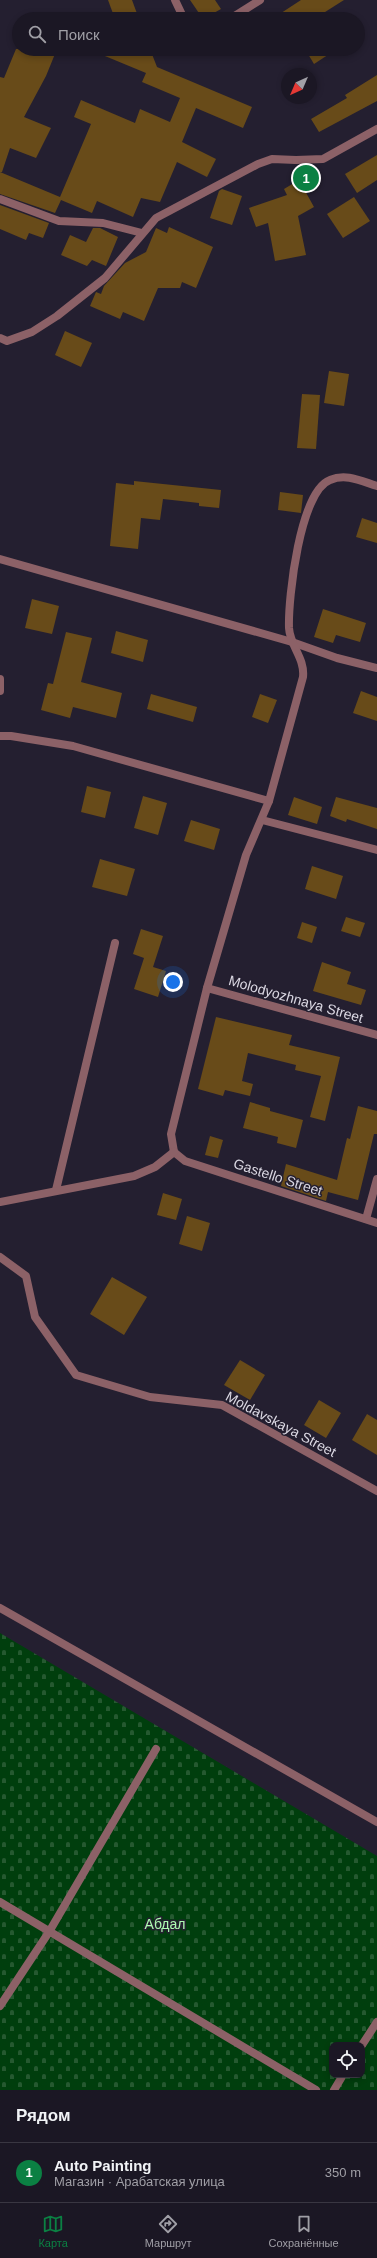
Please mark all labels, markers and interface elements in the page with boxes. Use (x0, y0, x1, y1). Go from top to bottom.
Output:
search box (12, 12, 365, 56)
icon: search (26, 23, 48, 45)
text: Поиск (58, 26, 100, 43)
north arrow (281, 68, 317, 104)
pin: 1 (293, 163, 319, 193)
your location (163, 972, 183, 992)
street label: Molodyozhnaya Street (227, 972, 365, 1026)
street label: Gastello Street (231, 1155, 325, 1199)
street label: Moldavskaya Street (223, 1388, 339, 1460)
park label: Абдал (145, 1916, 185, 1932)
map controls (329, 2042, 365, 2078)
button: locate (329, 2042, 365, 2078)
text: Рядом (16, 2106, 71, 2125)
text: Auto Painting (54, 2157, 152, 2174)
text: 1 (25, 2165, 33, 2180)
text: 350 m (325, 2165, 361, 2180)
text: Магазин · Арабатская улица (54, 2174, 225, 2189)
tab: Карта (38, 2213, 68, 2249)
tab: Маршрут (145, 2213, 192, 2249)
tab: Сохранённые (269, 2213, 339, 2249)

